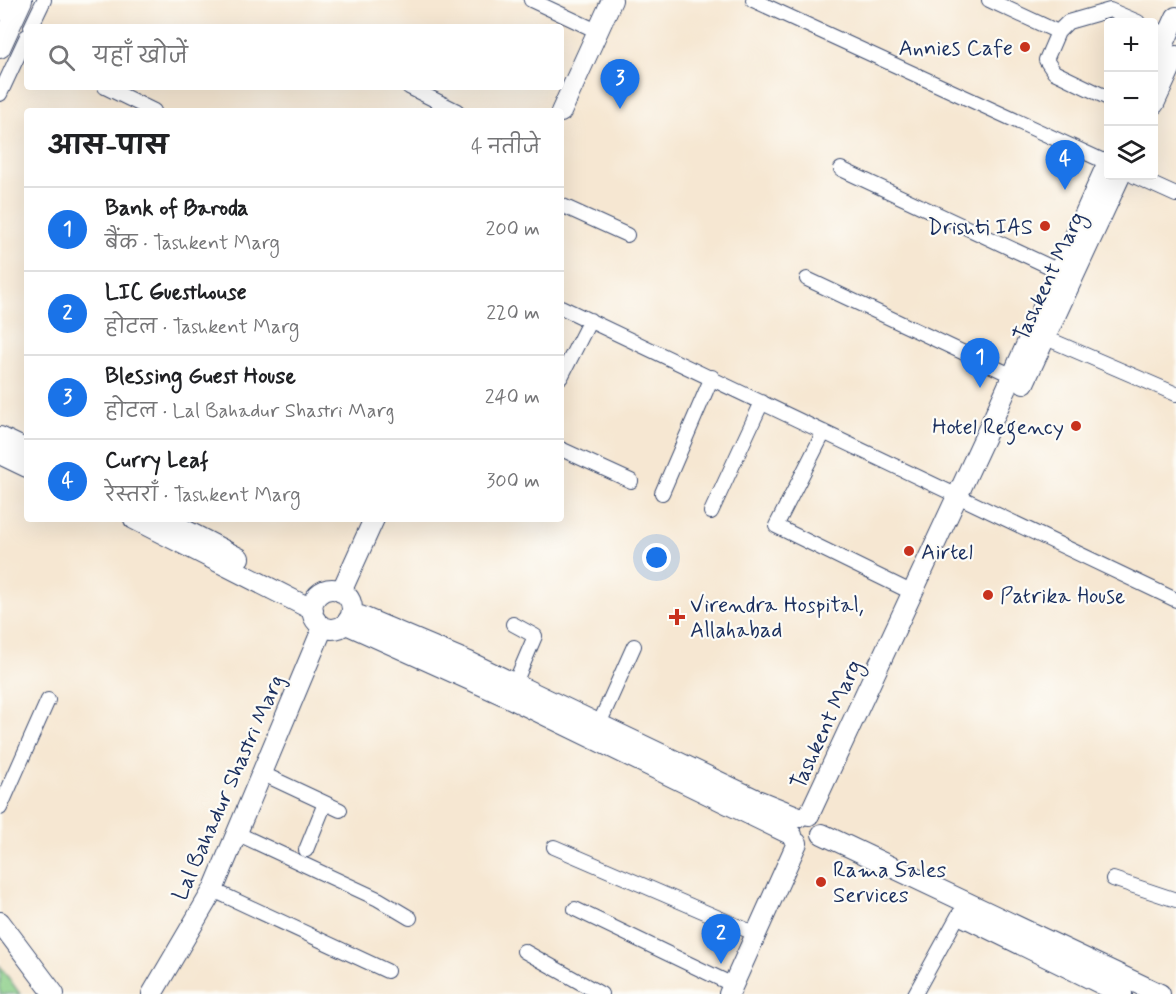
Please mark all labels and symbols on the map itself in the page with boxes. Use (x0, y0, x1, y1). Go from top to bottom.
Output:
place label: Annies Cafe (898, 35, 1013, 63)
marker: Annies Cafe (1018, 40, 1032, 54)
pin: 3 (600, 60, 640, 109)
pin: 4 (1046, 140, 1084, 190)
street label: Tashkent Marg (1008, 208, 1095, 347)
place label: Drishti IAS (928, 214, 1033, 242)
marker: Drishti IAS (1038, 219, 1052, 233)
pin: 1 (960, 338, 1000, 388)
place label: Hotel Regency (932, 414, 1064, 445)
marker: Hotel Regency (1069, 419, 1083, 433)
place label: Airtel (921, 539, 973, 567)
your location (642, 543, 671, 572)
marker: Airtel (902, 544, 916, 558)
place label: Patrika House (1000, 583, 1125, 611)
marker: Patrika House (981, 588, 995, 602)
place label: Virendra Hospital, Allahabad (690, 592, 864, 645)
marker: Virendra Hospital, Allahabad (668, 608, 686, 626)
street label: Tashkent Marg (785, 656, 872, 795)
street label: Lal Bahadur Shastri Marg (166, 671, 292, 905)
place label: Rama Sales Services (833, 857, 947, 910)
marker: Rama Sales Services (814, 875, 828, 889)
pin: 2 (702, 914, 740, 964)

